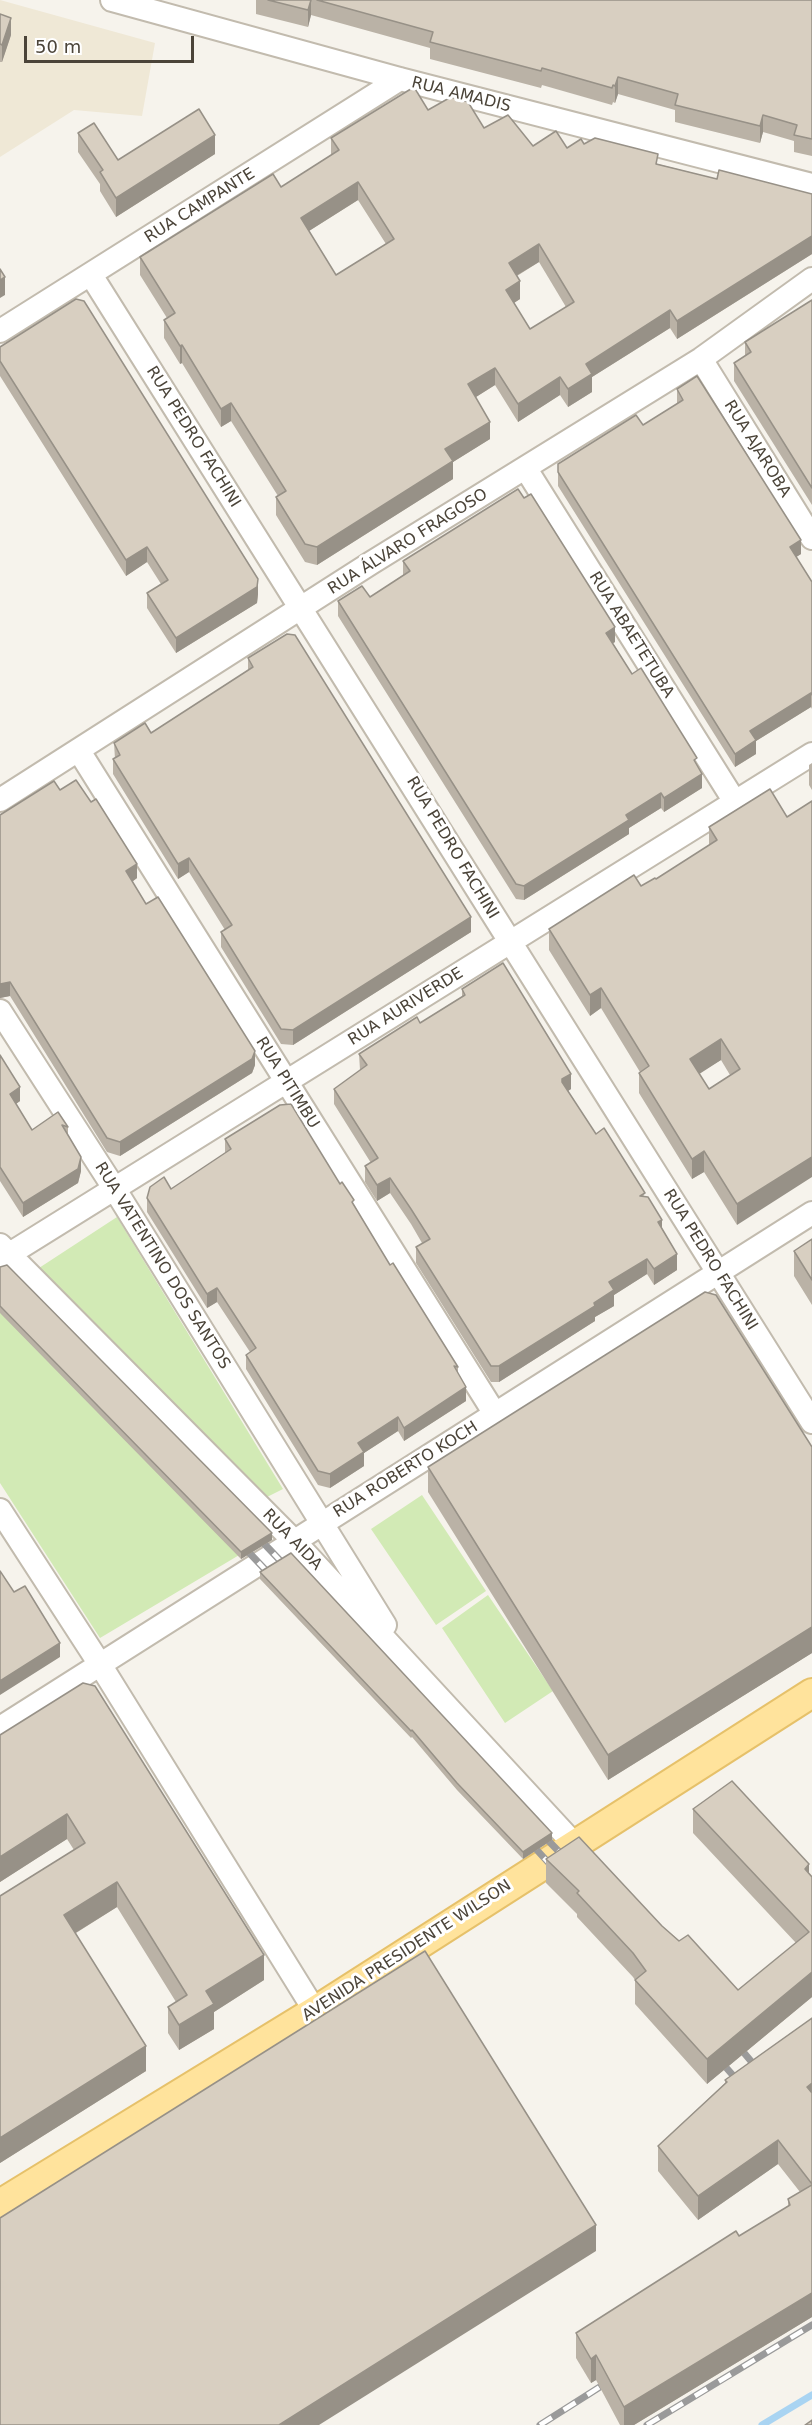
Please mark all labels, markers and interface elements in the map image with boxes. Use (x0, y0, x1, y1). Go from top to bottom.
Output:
scale bar (27, 24, 196, 62)
text: 50 m (35, 36, 81, 57)
street label: RUA AMADIS (409, 73, 513, 117)
street label: RUA CAMPANTE (141, 164, 259, 248)
street label: RUA PEDRO FACHINI (142, 363, 244, 511)
street label: RUA AJAROBA (719, 397, 795, 501)
street label: RUA ÁLVARO FRAGOSO (325, 485, 491, 599)
street label: RUA ABAETETUBA (584, 568, 678, 702)
street label: RUA PEDRO FACHINI (402, 773, 502, 923)
street label: RUA AURIVERDE (345, 964, 467, 1050)
street label: RUA PITIMBU (251, 1034, 323, 1132)
street label: RUA VATENTINO DOS SANTOS (90, 1159, 234, 1373)
street label: RUA PEDRO FACHINI (659, 1186, 761, 1334)
street label: RUA ROBERTO KOCH (330, 1418, 482, 1522)
street label: RUA AIDA (258, 1505, 326, 1575)
street label: AVENIDA PRESIDENTE WILSON (299, 1876, 515, 2026)

